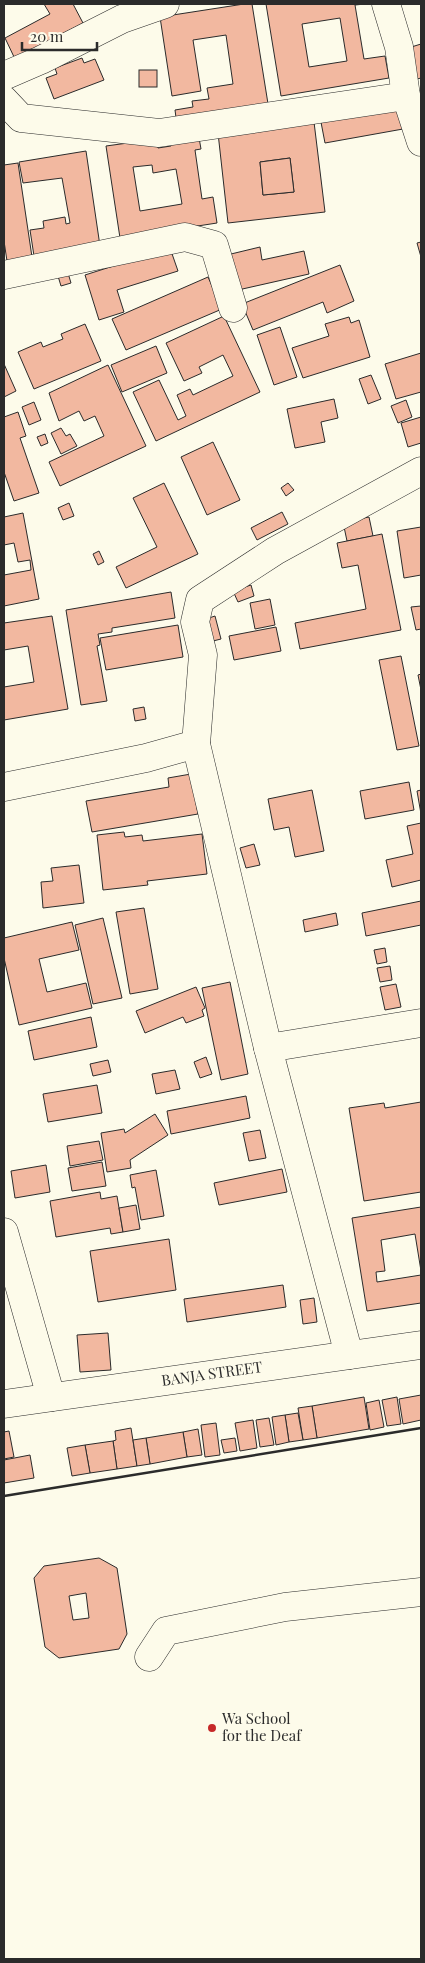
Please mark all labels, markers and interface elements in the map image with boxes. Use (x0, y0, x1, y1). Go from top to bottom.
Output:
scale bar (22, 20, 98, 52)
text: 20 m (30, 26, 64, 46)
street label: BANJA STREET (160, 1356, 264, 1390)
place label: Wa School for the Deaf (221, 1708, 302, 1745)
marker: Wa School for the Deaf (206, 1722, 218, 1734)

